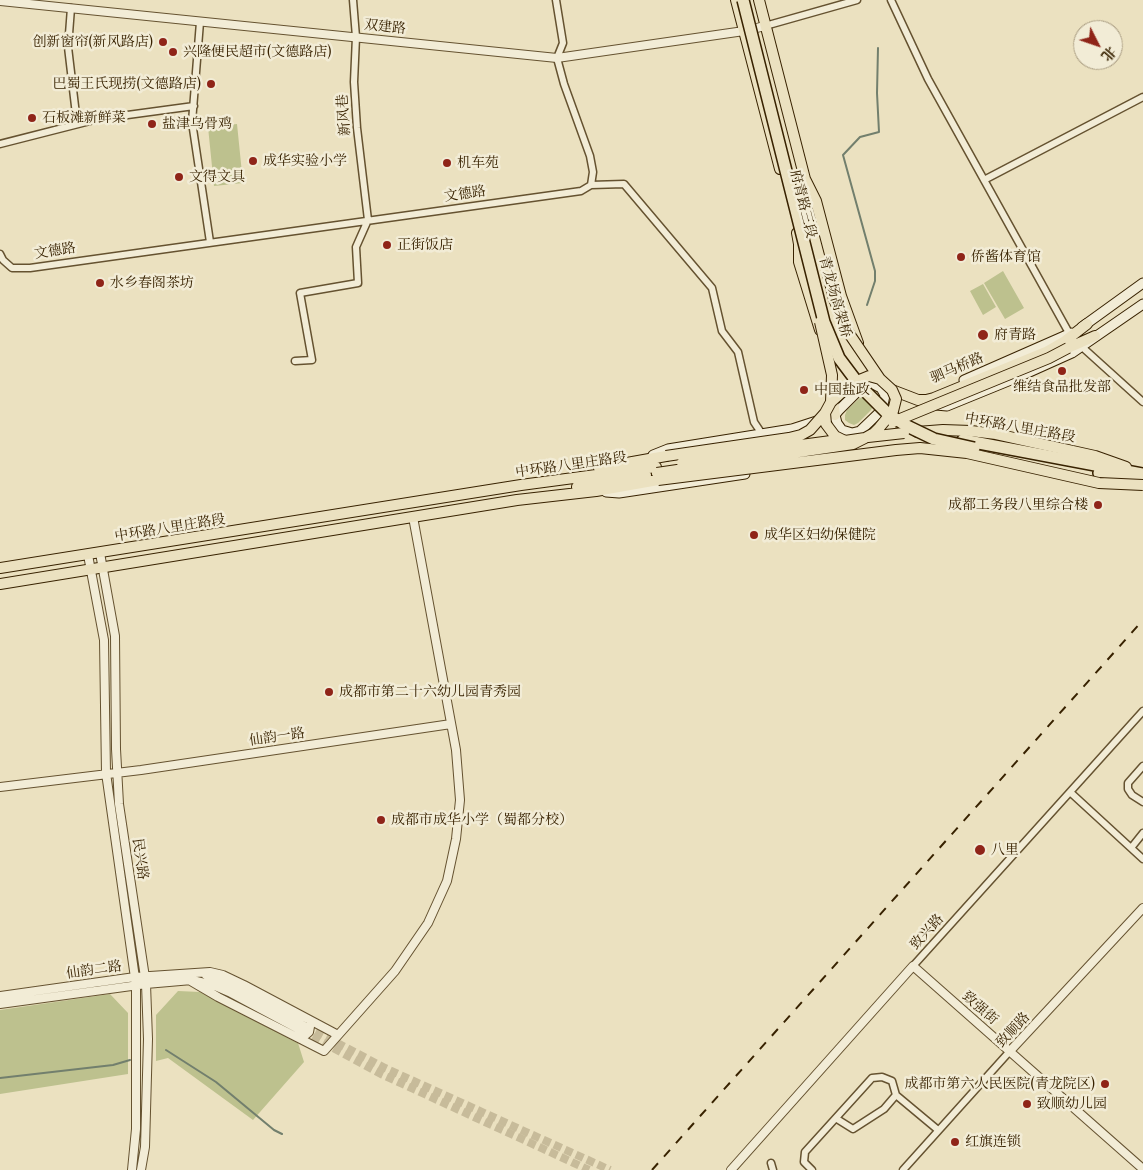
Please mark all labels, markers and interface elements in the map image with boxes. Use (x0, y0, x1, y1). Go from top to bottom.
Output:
street label: 双建路 (363, 16, 407, 38)
north arrow (1073, 20, 1123, 70)
place label: 创新窗帘(新风路店) (33, 34, 153, 50)
marker: 创新窗帘(新风路店) (157, 36, 169, 48)
text: 北 (1097, 43, 1120, 65)
place label: 兴隆便民超市(文德路店) (183, 44, 331, 60)
marker: 兴隆便民超市(文德路店) (167, 46, 179, 58)
place label: 巴蜀王氏现捞(文德路店) (53, 76, 201, 92)
marker: 巴蜀王氏现捞(文德路店) (205, 78, 217, 90)
street label: 新风巷 (334, 93, 354, 137)
place label: 石板滩新鲜菜 (42, 110, 126, 126)
marker: 石板滩新鲜菜 (26, 112, 38, 124)
place label: 盐津乌骨鸡 (162, 116, 232, 132)
marker: 盐津乌骨鸡 (146, 118, 158, 130)
place label: 成华实验小学 (263, 153, 347, 169)
marker: 成华实验小学 (247, 155, 259, 167)
place label: 机车苑 (457, 155, 499, 171)
marker: 机车苑 (441, 157, 453, 169)
street label: 府青路三段 (786, 168, 820, 240)
place label: 文得文具 (189, 169, 245, 185)
marker: 文得文具 (173, 171, 185, 183)
street label: 文德路 (443, 183, 487, 205)
place label: 正街饭店 (397, 237, 453, 253)
street label: 文德路 (33, 239, 77, 263)
marker: 正街饭店 (381, 239, 393, 251)
place label: 侨酱体育馆 (971, 249, 1041, 265)
marker: 侨酱体育馆 (955, 251, 967, 263)
street label: 青龙场高架桥 (815, 254, 855, 340)
place label: 水乡春阁茶坊 (110, 275, 194, 291)
marker: 水乡春阁茶坊 (94, 277, 106, 289)
place label: 府青路 (994, 327, 1036, 343)
marker: 府青路 (976, 328, 990, 342)
street label: 驷马桥路 (928, 349, 986, 387)
marker: 维结食品批发部 (1056, 365, 1068, 377)
place label: 维结食品批发部 (1013, 379, 1111, 395)
place label: 中国盐政 (814, 382, 870, 398)
marker: 中国盐政 (798, 384, 810, 396)
street label: 中环路八里庄路段 (963, 410, 1077, 446)
street label: 中环路八里庄路段 (514, 449, 628, 481)
place label: 成都工务段八里综合楼 (948, 497, 1088, 513)
marker: 成都工务段八里综合楼 (1092, 499, 1104, 511)
street label: 中环路八里庄路段 (113, 511, 227, 545)
place label: 成华区妇幼保健院 (764, 527, 876, 543)
marker: 成华区妇幼保健院 (748, 529, 760, 541)
place label: 成都市第二十六幼儿园青秀园 (339, 684, 521, 700)
marker: 成都市第二十六幼儿园青秀园 (323, 686, 335, 698)
street label: 仙韵一路 (248, 725, 306, 749)
place label: 成都市成华小学（蜀都分校） (391, 812, 573, 828)
marker: 成都市成华小学（蜀都分校） (375, 814, 387, 826)
street label: 民兴路 (129, 837, 151, 881)
place label: 八里 (991, 842, 1019, 858)
marker: 八里 (973, 843, 987, 857)
street label: 致兴路 (907, 911, 947, 953)
street label: 仙韵二路 (65, 958, 123, 982)
street label: 致强街 (959, 988, 1001, 1028)
street label: 致顺路 (993, 1009, 1033, 1051)
place label: 成都市第六人民医院(青龙院区) (905, 1076, 1095, 1092)
marker: 成都市第六人民医院(青龙院区) (1099, 1078, 1111, 1090)
place label: 致顺幼儿园 (1037, 1096, 1107, 1112)
marker: 致顺幼儿园 (1021, 1098, 1033, 1110)
place label: 红旗连锁 (965, 1134, 1021, 1150)
marker: 红旗连锁 (949, 1136, 961, 1148)

